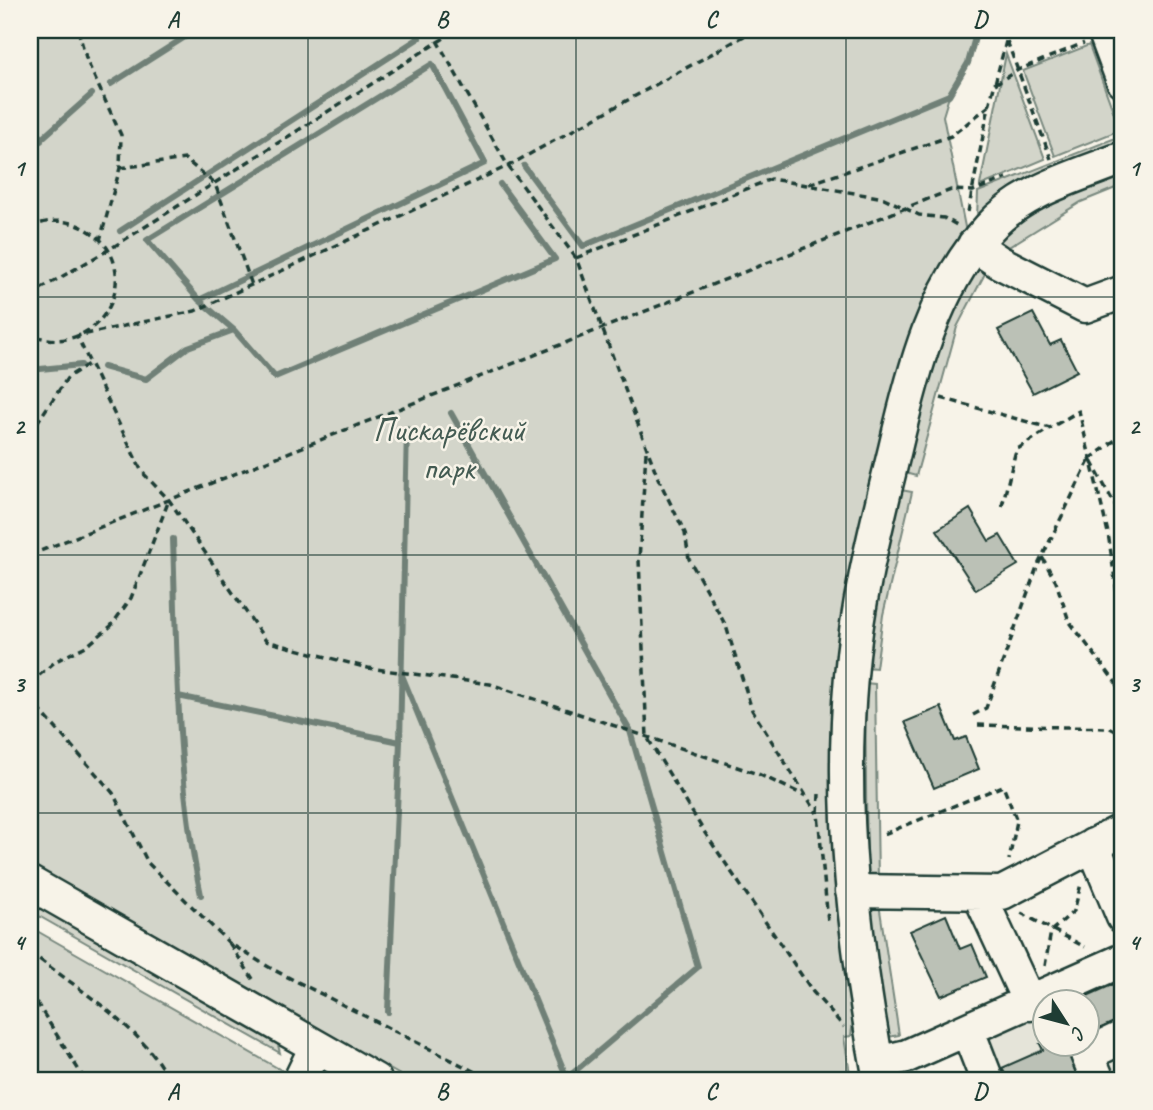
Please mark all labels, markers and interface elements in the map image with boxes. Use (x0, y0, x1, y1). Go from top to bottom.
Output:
text: A (167, 5, 181, 34)
text: B (436, 5, 450, 34)
text: C (706, 5, 720, 34)
text: D (973, 5, 989, 34)
text: 1 (14, 154, 27, 183)
text: 1 (1129, 154, 1142, 183)
park label: Пискарёвский парк (373, 409, 527, 489)
text: 2 (14, 412, 27, 441)
text: 2 (1129, 412, 1142, 441)
text: 3 (14, 670, 27, 699)
text: 3 (1129, 670, 1142, 699)
text: 4 (14, 928, 27, 957)
text: 4 (1129, 928, 1142, 957)
north arrow (1030, 988, 1100, 1058)
text: С (1065, 1022, 1091, 1045)
text: A (167, 1077, 181, 1106)
text: B (436, 1077, 450, 1106)
text: C (706, 1077, 720, 1106)
text: D (973, 1077, 989, 1106)

